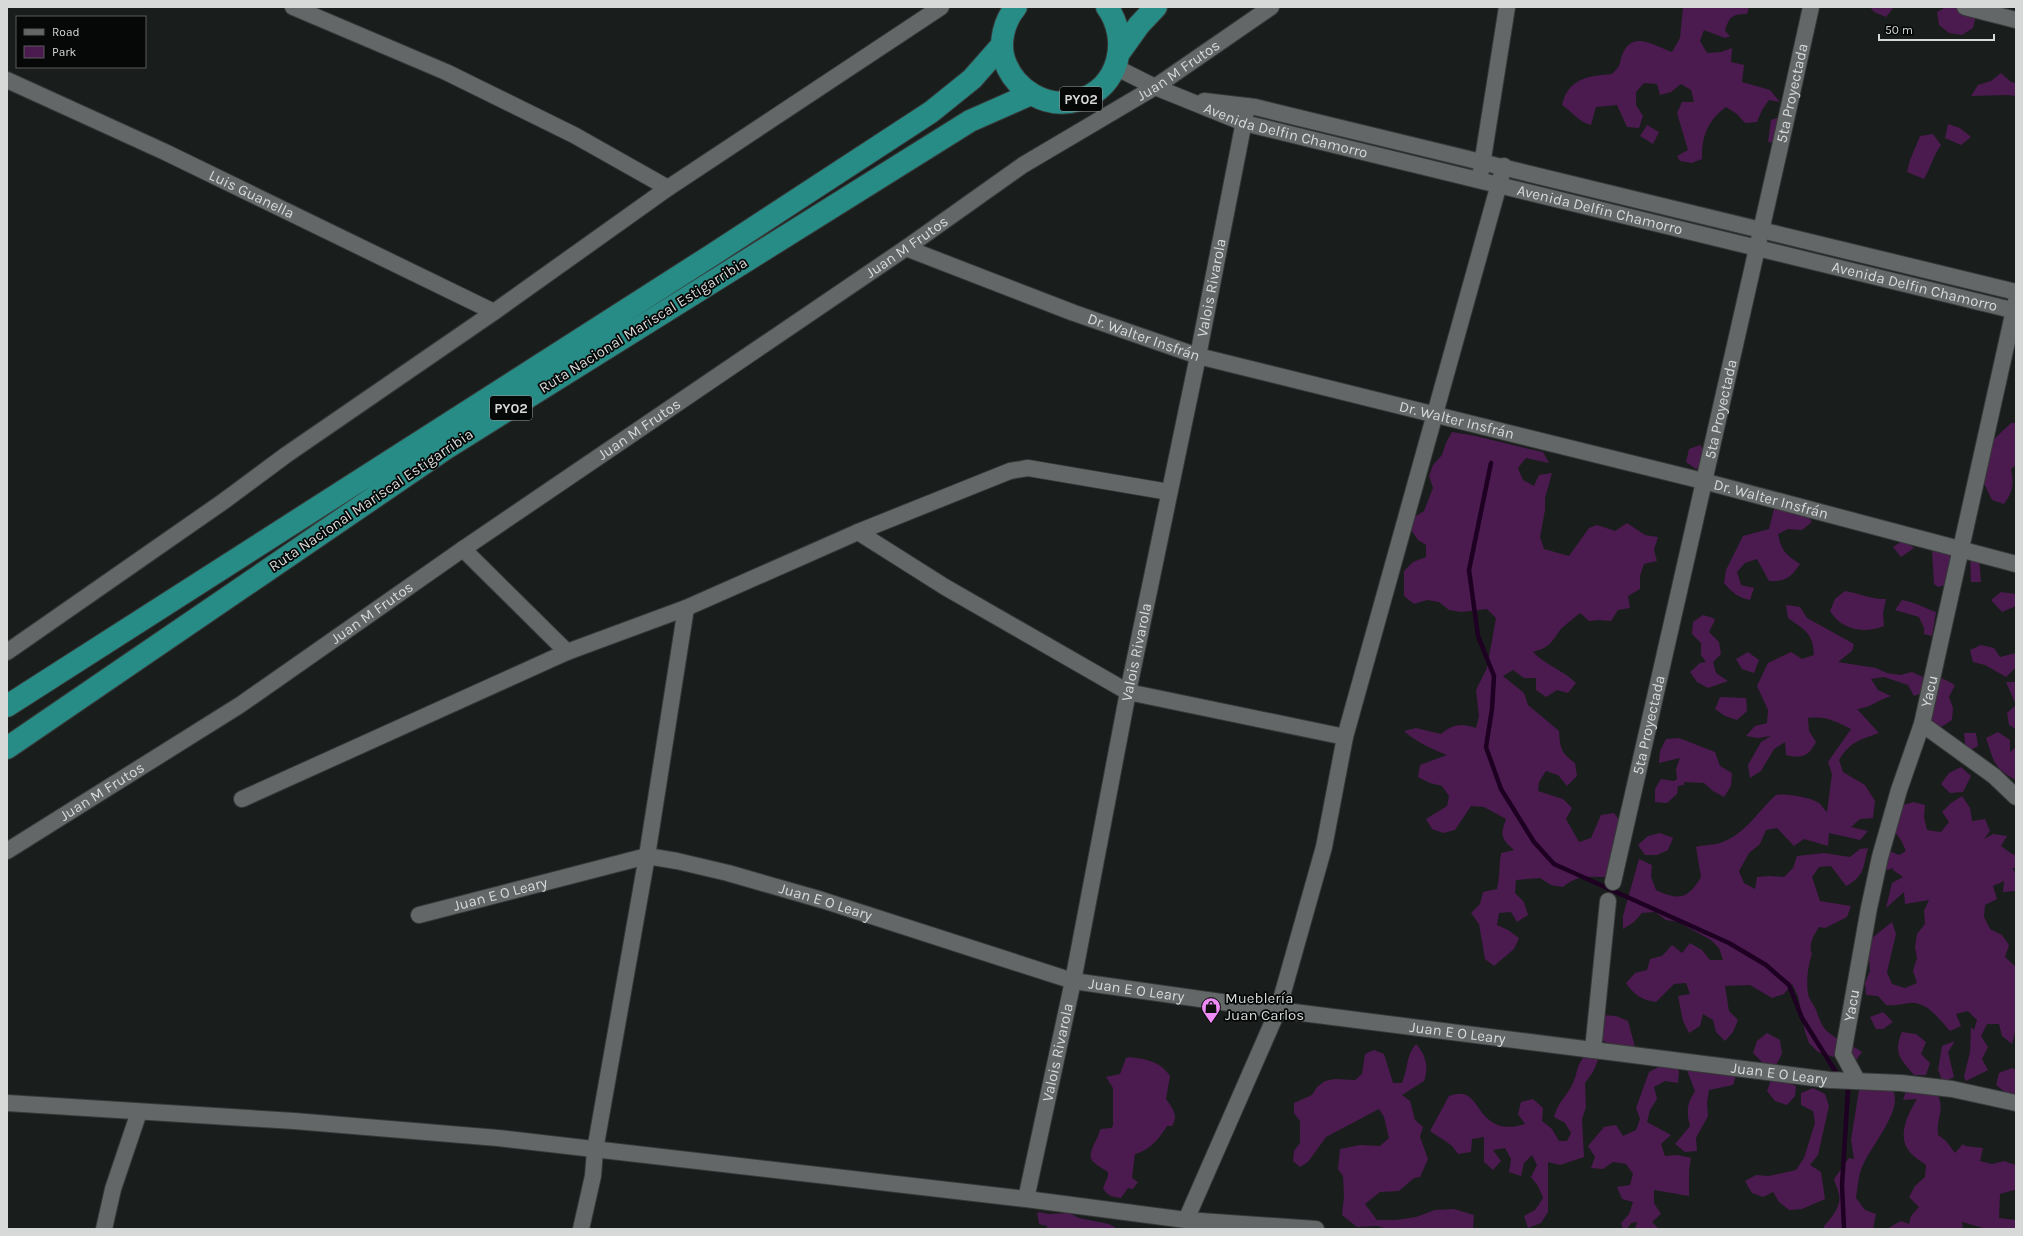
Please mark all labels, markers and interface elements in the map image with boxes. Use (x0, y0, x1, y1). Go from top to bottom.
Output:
legend (16, 16, 146, 68)
scale bar (1879, 16, 1994, 42)
text: 50 m (1885, 23, 1913, 37)
text: Road (52, 25, 80, 39)
street label: Juan M Frutos (1133, 36, 1223, 105)
street label: 5ta Proyectada (1772, 42, 1812, 145)
text: Park (52, 45, 77, 59)
road number: PY02 (1060, 87, 1102, 111)
street label: Avenida Delfin Chamorro (1201, 99, 1370, 162)
street label: Luis Guanella (206, 166, 297, 222)
street label: Avenida Delfin Chamorro (1515, 181, 1684, 238)
street label: Juan M Frutos (862, 212, 952, 282)
street label: Valois Rivarola (1193, 237, 1230, 339)
street label: Ruta Nacional Mariscal Estigarribia (535, 253, 751, 397)
street label: Avenida Delfin Chamorro (1830, 257, 1999, 315)
street label: Dr. Walter Insfrán (1085, 309, 1202, 365)
street label: 5ta Proyectada (1701, 358, 1741, 461)
street label: Juan M Frutos (594, 395, 684, 464)
road number: PY02 (490, 396, 532, 420)
street label: Dr. Walter Insfrán (1397, 397, 1516, 443)
street label: Ruta Nacional Mariscal Estigarribia (266, 425, 476, 575)
street label: Dr. Walter Insfrán (1712, 475, 1830, 523)
street label: Juan M Frutos (327, 578, 417, 648)
street label: Valois Rivarola (1117, 601, 1155, 703)
street label: 5ta Proyectada (1629, 674, 1669, 776)
street label: Yacu (1917, 674, 1942, 709)
street label: Juan M Frutos (56, 758, 148, 825)
street label: Juan E O Leary (451, 873, 549, 915)
street label: Juan E O Leary (777, 879, 874, 925)
street label: Juan E O Leary (1087, 974, 1186, 1006)
street label: Yacu (1840, 988, 1863, 1023)
place label: Mueblería Juan Carlos (1225, 989, 1304, 1024)
shop icon: Mueblería Juan Carlos (1200, 996, 1222, 1024)
street label: Valois Rivarola (1038, 1002, 1077, 1103)
street label: Juan E O Leary (1409, 1018, 1507, 1048)
street label: Juan E O Leary (1730, 1059, 1828, 1089)

